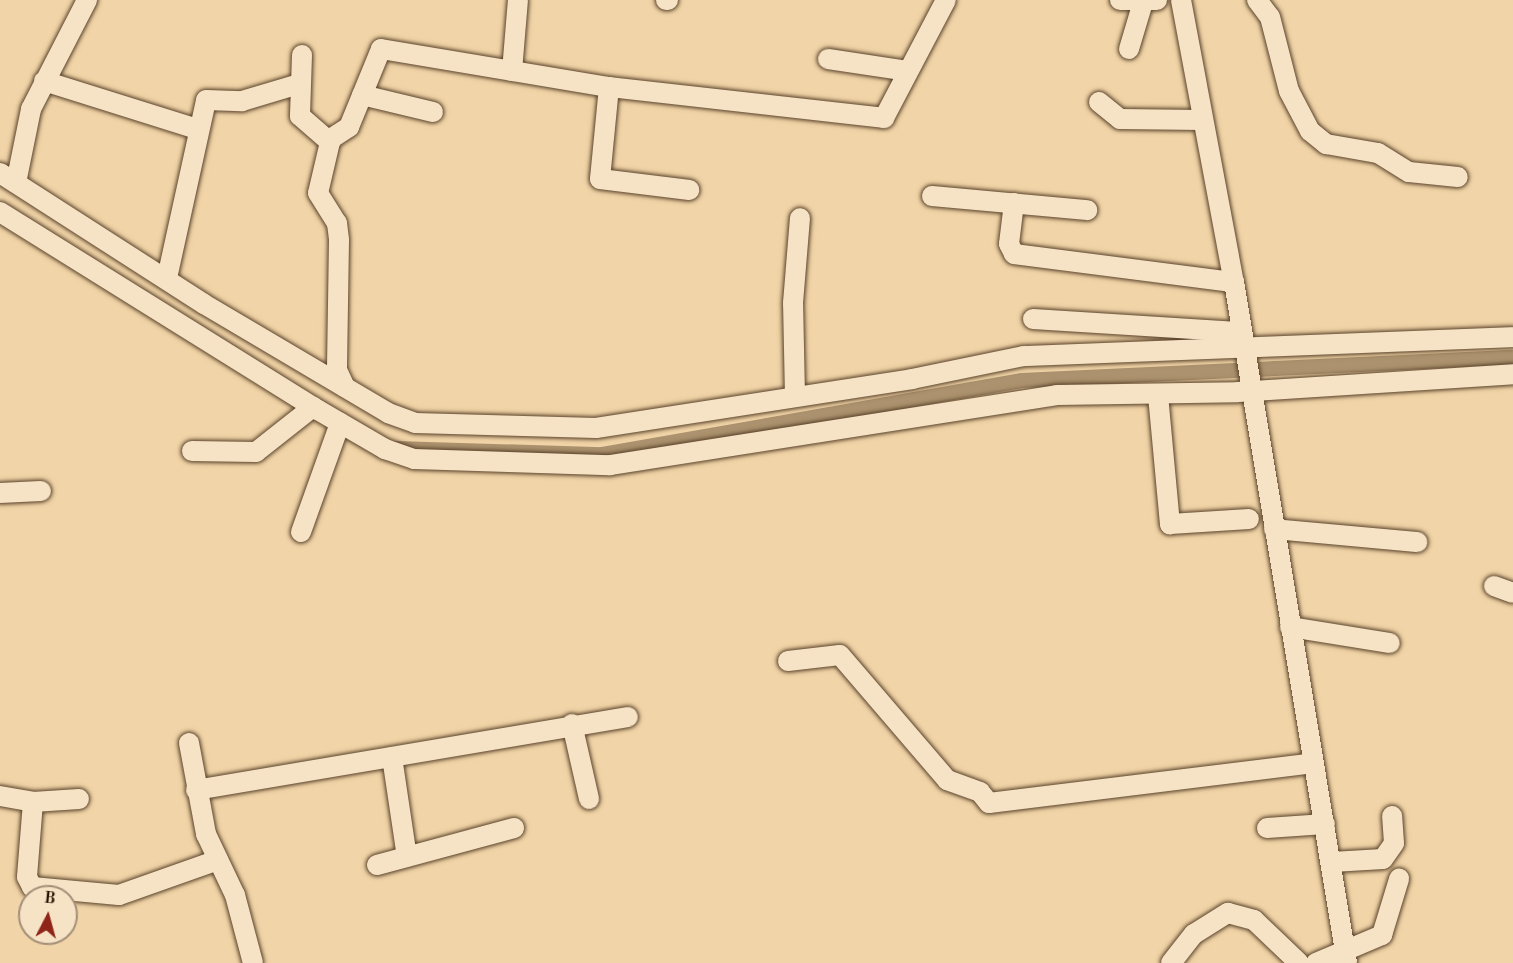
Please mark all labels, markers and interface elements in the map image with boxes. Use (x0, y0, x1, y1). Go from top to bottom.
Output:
north arrow (18, 885, 78, 945)
text: B (43, 891, 56, 908)

